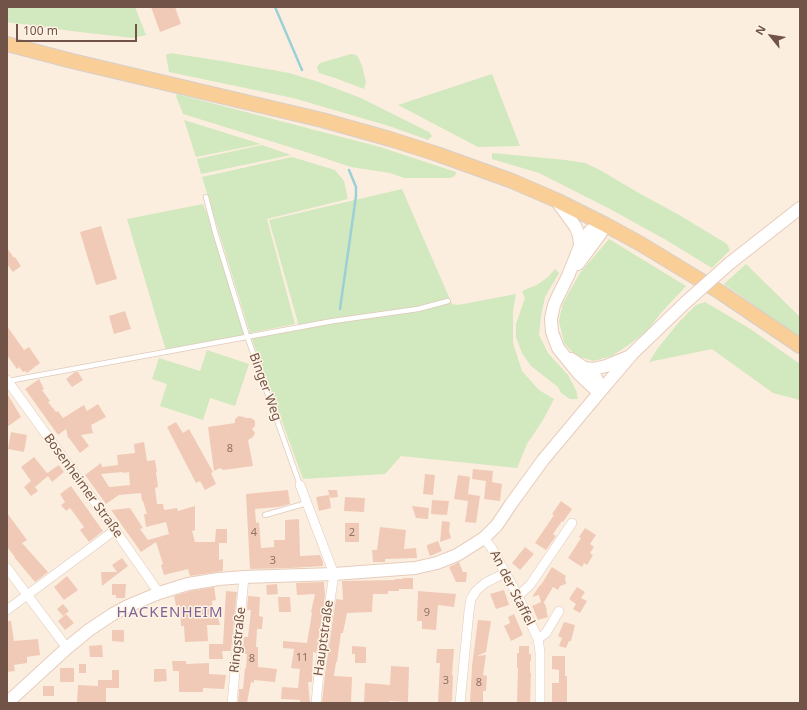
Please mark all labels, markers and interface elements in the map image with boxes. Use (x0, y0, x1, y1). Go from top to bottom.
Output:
scale bar (18, 16, 139, 42)
north arrow (751, 16, 791, 56)
text: 100 m (23, 22, 58, 39)
text: N (751, 22, 769, 37)
street label: Binger Weg (246, 351, 284, 423)
street label: Bosenheimer Straße (40, 431, 126, 541)
house number: 8 (227, 442, 233, 456)
house number: 4 (251, 526, 257, 540)
house number: 2 (349, 526, 355, 540)
street label: An der Staffel (486, 548, 538, 628)
house number: 3 (270, 554, 276, 568)
street label: Hauptstraße (311, 599, 337, 677)
district label: HACKENHEIM (116, 604, 224, 622)
street label: Ringstraße (227, 606, 249, 674)
house number: 9 (424, 606, 430, 620)
house number: 11 (296, 651, 308, 665)
house number: 8 (249, 652, 255, 666)
house number: 3 (443, 674, 449, 688)
house number: 8 (476, 676, 482, 690)

